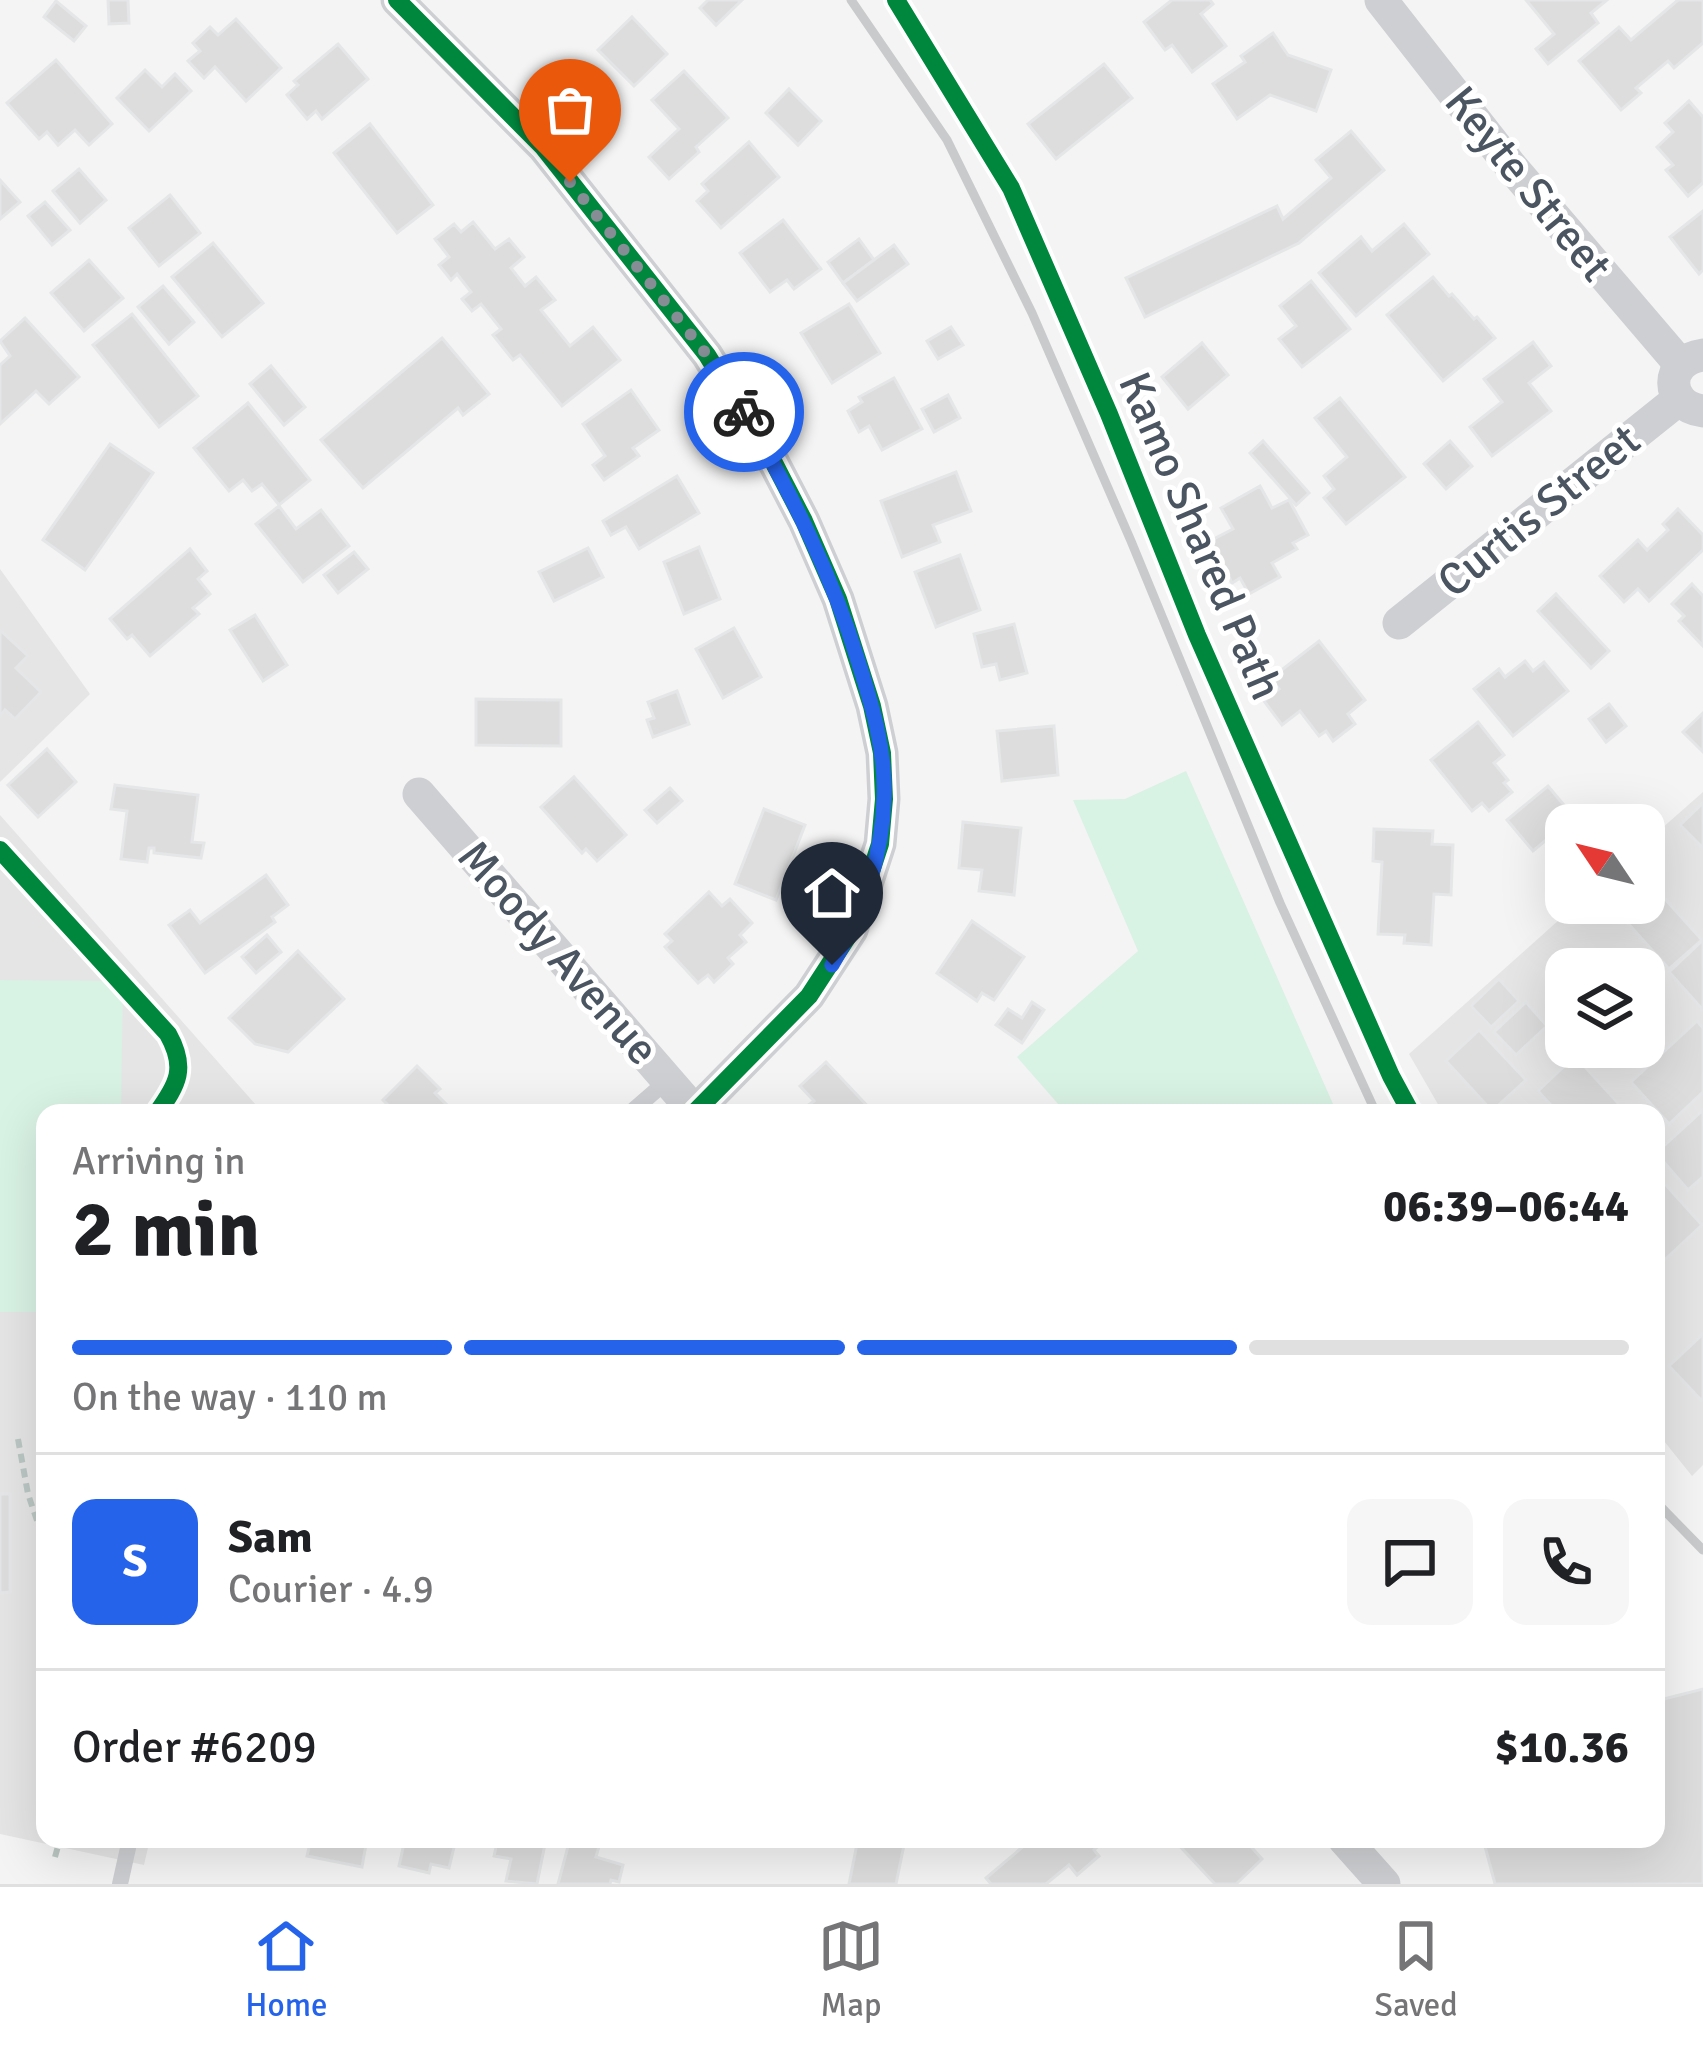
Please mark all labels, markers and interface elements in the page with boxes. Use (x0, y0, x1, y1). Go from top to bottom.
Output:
pin (519, 59, 621, 182)
street label: Keyte Street (1433, 76, 1623, 292)
icon: bag (537, 77, 603, 143)
courier (684, 352, 804, 472)
street label: Kamo Shared Path (1106, 364, 1294, 708)
icon: bike (711, 379, 777, 445)
street label: Curtis Street (1427, 413, 1651, 609)
north arrow (1545, 804, 1665, 924)
map controls (1545, 804, 1665, 1068)
street label: Moody Avenue (446, 830, 670, 1076)
pin (781, 842, 883, 965)
icon: home (799, 860, 865, 926)
button: layers (1545, 948, 1665, 1068)
text: Arriving in (72, 1137, 246, 1185)
text: 06:39–06:44 (1383, 1179, 1629, 1234)
text: 2 min (72, 1182, 260, 1278)
text: On the way · 110 m (72, 1373, 388, 1421)
button: chat (1347, 1499, 1473, 1625)
button: phone (1503, 1499, 1629, 1625)
text: Sam (228, 1510, 313, 1565)
text: S (122, 1534, 148, 1589)
text: Courier · 4.9 (228, 1565, 434, 1613)
text: Order #6209 (72, 1720, 317, 1775)
text: $10.36 (1495, 1720, 1629, 1775)
tab: Home (245, 1913, 328, 2026)
tab: Map (818, 1913, 884, 2026)
tab: Saved (1375, 1913, 1458, 2026)

